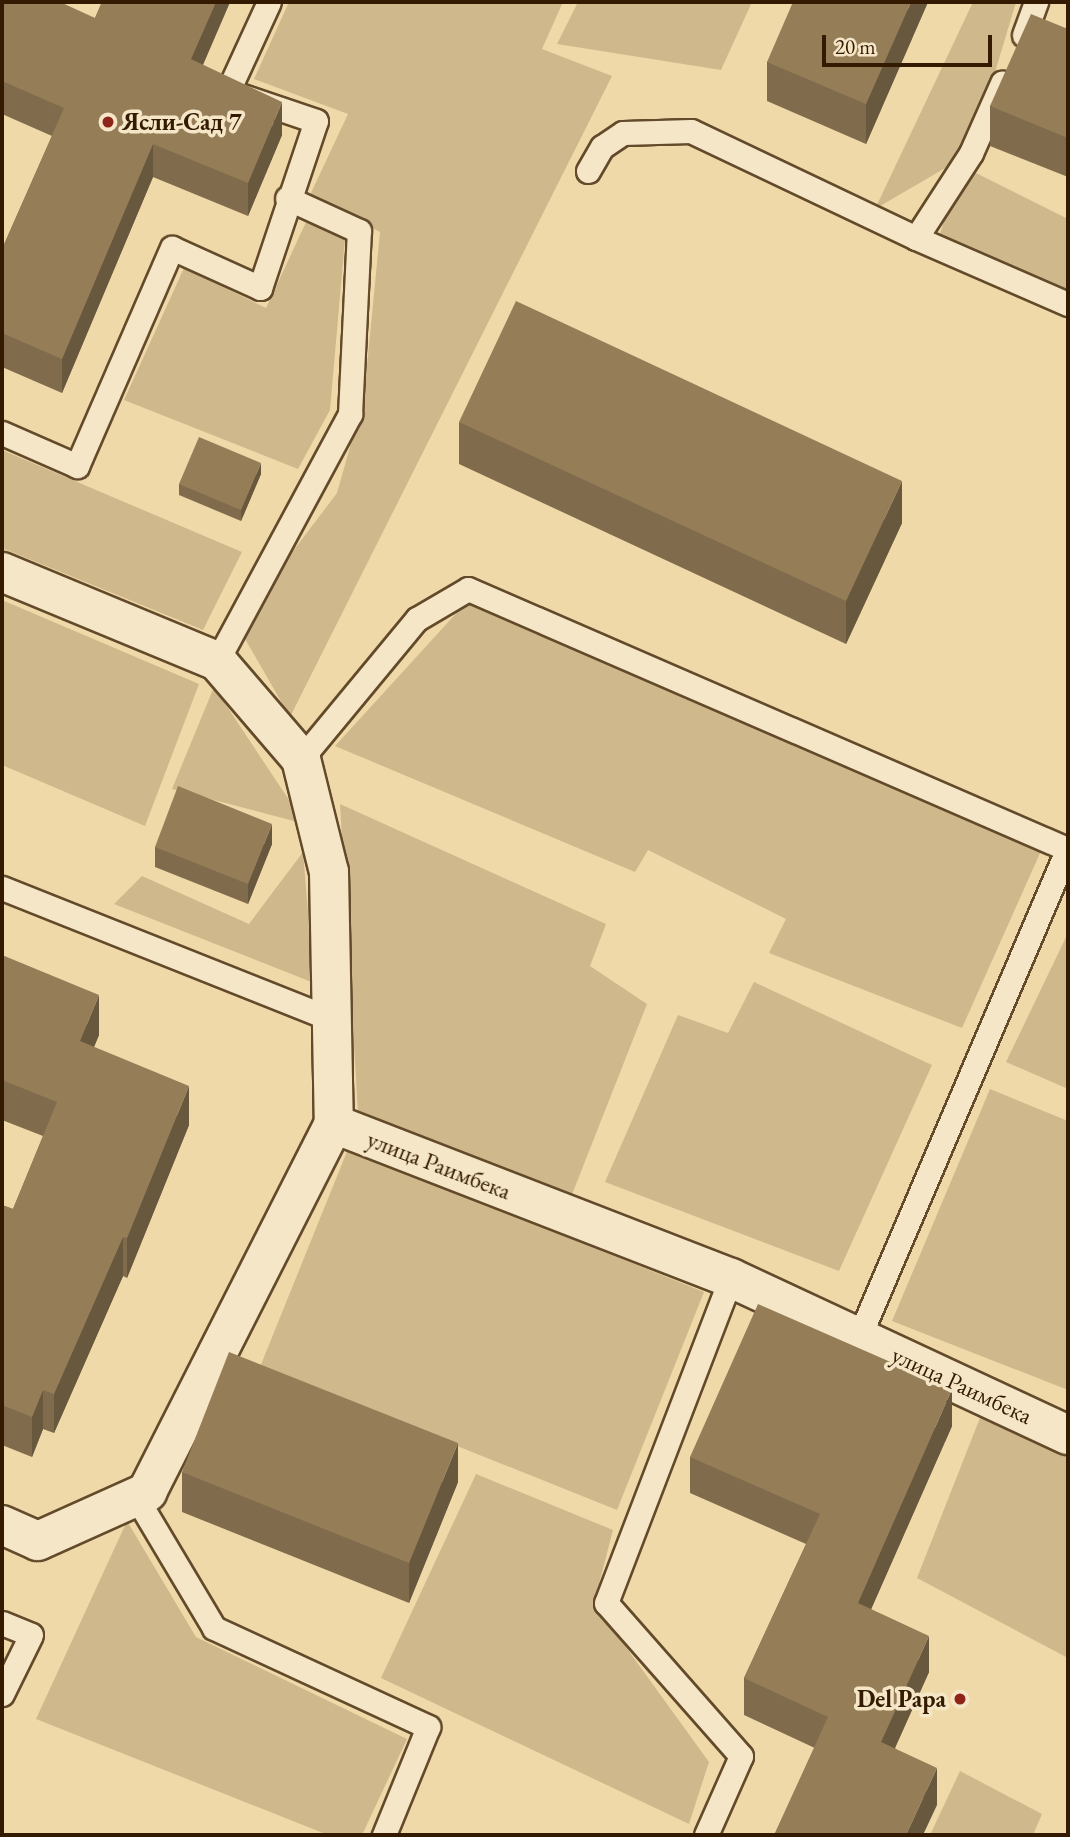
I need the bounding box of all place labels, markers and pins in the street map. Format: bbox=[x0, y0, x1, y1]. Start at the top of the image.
place label: Ясли-Сад 7 bbox=[122, 108, 242, 136]
marker: Ясли-Сад 7 bbox=[100, 114, 116, 130]
place label: Del Papa bbox=[857, 1685, 946, 1713]
marker: Del Papa bbox=[952, 1691, 968, 1707]

